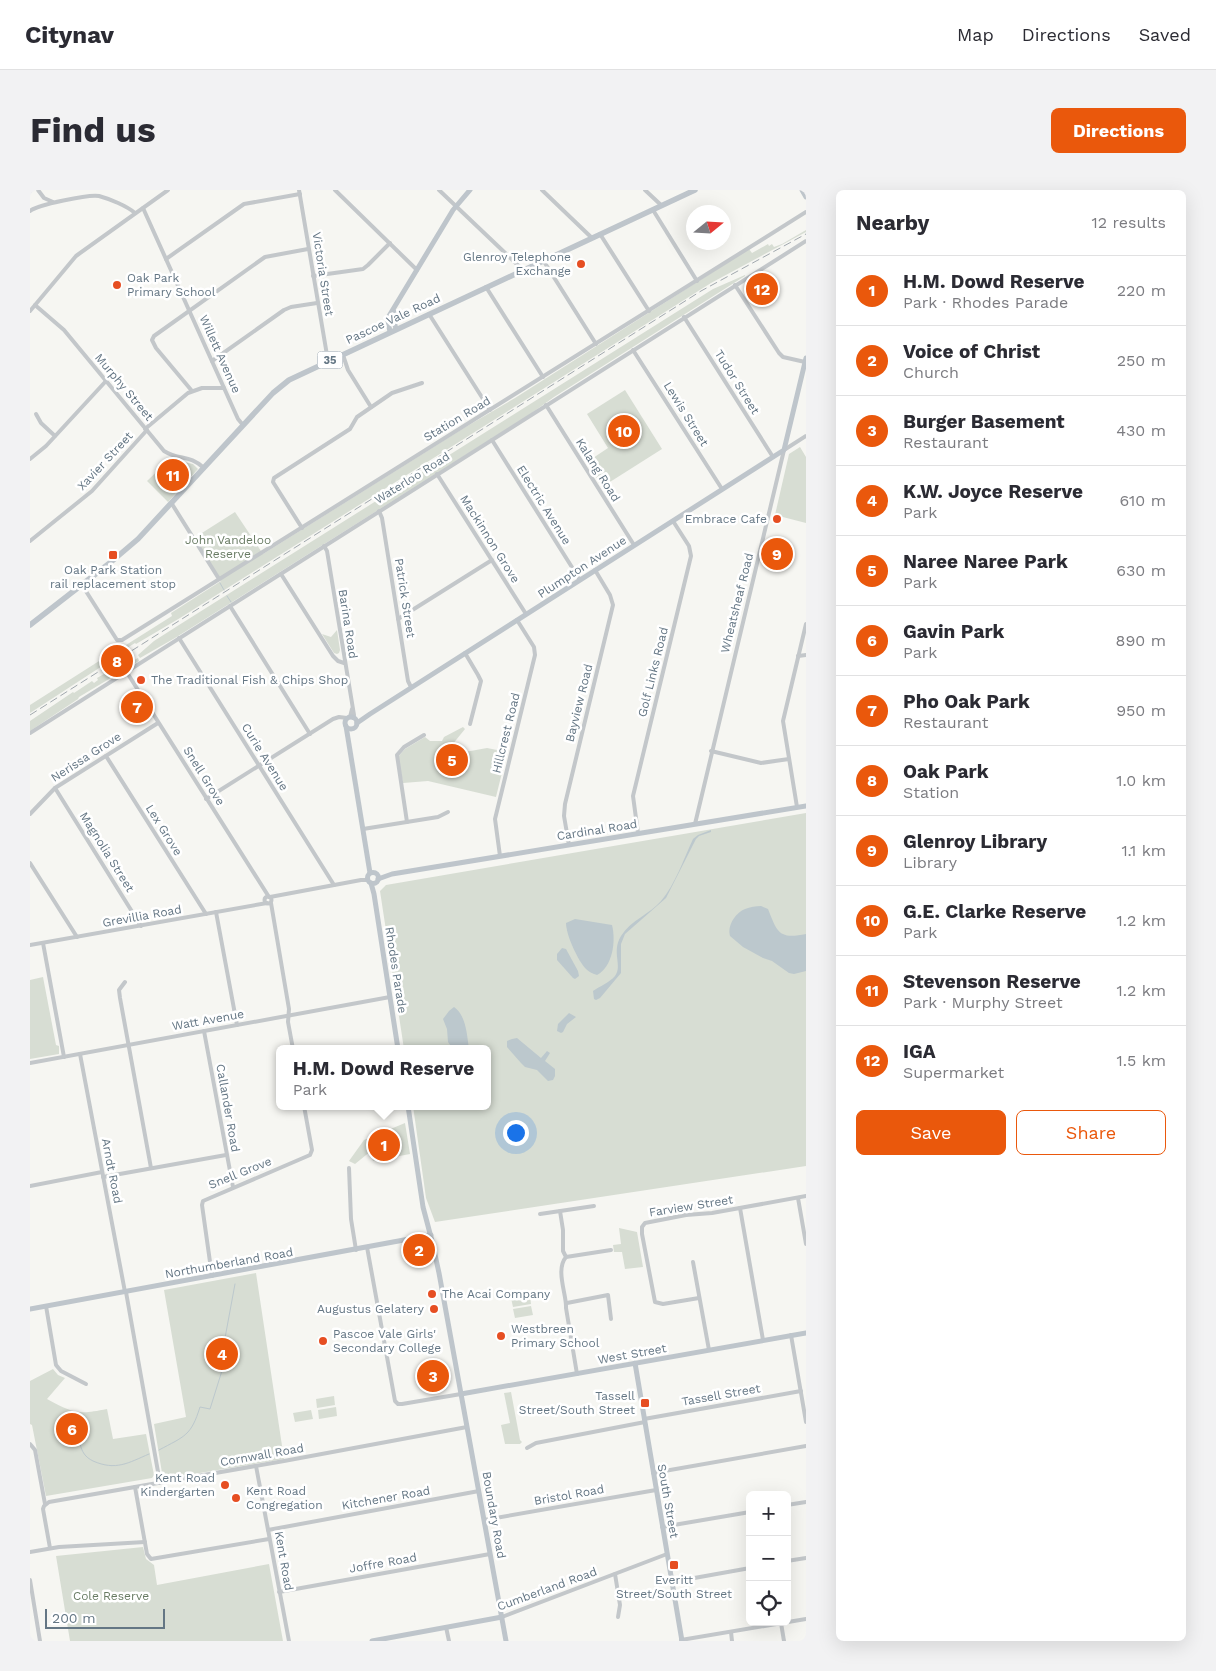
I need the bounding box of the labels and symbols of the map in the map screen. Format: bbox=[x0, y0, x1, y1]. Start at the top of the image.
north arrow bbox=[686, 205, 731, 250]
street label: Victoria Street bbox=[309, 231, 337, 317]
place label: Glenroy Telephone Exchange bbox=[463, 250, 571, 278]
marker: Glenroy Telephone Exchange bbox=[575, 258, 587, 270]
pin: 12 bbox=[746, 270, 778, 308]
place label: Oak Park Primary School bbox=[127, 271, 216, 299]
marker: Oak Park Primary School bbox=[111, 279, 123, 291]
street label: Pascoe Vale Road bbox=[343, 291, 443, 347]
street label: Willett Avenue bbox=[196, 313, 244, 395]
street label: Tudor Street bbox=[712, 347, 762, 417]
street label: Murphy Street bbox=[92, 351, 156, 423]
road number: 35 bbox=[318, 352, 342, 368]
street label: Lewis Street bbox=[661, 379, 711, 449]
street label: Station Road bbox=[421, 394, 493, 444]
pin: 10 bbox=[608, 412, 640, 450]
street label: Xavier Street bbox=[74, 429, 136, 493]
street label: Kalang Road bbox=[573, 436, 623, 504]
street label: Waterloo Road bbox=[372, 449, 452, 507]
pin: 11 bbox=[157, 456, 189, 494]
street label: Electric Avenue bbox=[514, 463, 574, 547]
street label: Mackinnon Grove bbox=[457, 492, 523, 586]
place label: Embrace Cafe bbox=[685, 512, 767, 526]
marker: Embrace Cafe bbox=[771, 513, 783, 525]
park label: John Vandeloo Reserve bbox=[185, 533, 271, 561]
street label: Plumpton Avenue bbox=[535, 533, 629, 601]
pin: 9 bbox=[761, 535, 793, 573]
marker: Oak Park Station rail replacement stop bbox=[107, 549, 119, 561]
street label: Wheatsheaf Road bbox=[718, 552, 756, 654]
street label: Patrick Street bbox=[392, 557, 418, 639]
place label: Oak Park Station rail replacement stop bbox=[50, 563, 176, 591]
street label: Barina Road bbox=[336, 588, 360, 660]
street label: Golf Links Road bbox=[635, 626, 671, 718]
pin: 8 bbox=[101, 642, 133, 680]
street label: Bayview Road bbox=[563, 663, 595, 743]
place label: The Traditional Fish & Chips Shop bbox=[151, 673, 348, 687]
marker: The Traditional Fish & Chips Shop bbox=[135, 674, 147, 686]
pin: 7 bbox=[121, 688, 153, 726]
street label: Hillcrest Road bbox=[489, 691, 523, 775]
street label: Curie Avenue bbox=[239, 721, 291, 793]
street label: Nerissa Grove bbox=[48, 729, 124, 785]
pin: 5 bbox=[436, 741, 468, 779]
street label: Snell Grove bbox=[180, 744, 228, 808]
street label: Lex Grove bbox=[143, 802, 185, 858]
street label: Magnolia Street bbox=[77, 809, 137, 895]
street label: Cardinal Road bbox=[556, 817, 638, 843]
street label: Grevillia Road bbox=[101, 902, 183, 930]
street label: Rhodes Parade bbox=[382, 926, 410, 1014]
street label: Watt Avenue bbox=[171, 1007, 245, 1033]
street label: Callander Road bbox=[213, 1063, 243, 1153]
your location bbox=[503, 1120, 529, 1146]
pin: 1 bbox=[368, 1126, 400, 1164]
street label: Arndt Road bbox=[99, 1137, 125, 1205]
street label: Snell Grove bbox=[206, 1154, 274, 1192]
street label: Farview Street bbox=[648, 1192, 734, 1220]
pin: 2 bbox=[403, 1231, 435, 1269]
street label: Northumberland Road bbox=[164, 1245, 294, 1281]
place label: The Acai Company bbox=[442, 1287, 551, 1301]
marker: The Acai Company bbox=[426, 1288, 438, 1300]
place label: Augustus Gelatery bbox=[317, 1302, 425, 1316]
marker: Augustus Gelatery bbox=[428, 1303, 440, 1315]
place label: Westbreen Primary School bbox=[511, 1322, 600, 1350]
place label: Pascoe Vale Girls' Secondary College bbox=[333, 1327, 441, 1355]
marker: Westbreen Primary School bbox=[495, 1330, 507, 1342]
pin: 4 bbox=[206, 1335, 238, 1373]
marker: Pascoe Vale Girls' Secondary College bbox=[317, 1335, 329, 1347]
street label: West Street bbox=[597, 1341, 667, 1367]
pin: 3 bbox=[417, 1357, 449, 1395]
street label: Tassell Street bbox=[681, 1381, 761, 1409]
place label: Tassell Street/South Street bbox=[519, 1389, 635, 1417]
marker: Tassell Street/South Street bbox=[639, 1397, 651, 1409]
pin: 6 bbox=[56, 1410, 88, 1448]
street label: Cornwall Road bbox=[219, 1441, 305, 1469]
street label: South Street bbox=[655, 1463, 681, 1539]
street label: Boundary Road bbox=[479, 1470, 509, 1560]
place label: Kent Road Kindergarten bbox=[140, 1471, 215, 1499]
marker: Kent Road Kindergarten bbox=[219, 1479, 231, 1491]
street label: Bristol Road bbox=[533, 1482, 605, 1508]
street label: Kitchener Road bbox=[341, 1483, 431, 1513]
place label: Kent Road Congregation bbox=[246, 1484, 323, 1512]
marker: Kent Road Congregation bbox=[230, 1492, 242, 1504]
street label: Kent Road bbox=[272, 1530, 296, 1592]
street label: Joffre Road bbox=[348, 1550, 418, 1576]
marker: Everitt Street/South Street bbox=[668, 1559, 680, 1571]
street label: Cumberland Road bbox=[495, 1564, 599, 1614]
place label: Everitt Street/South Street bbox=[616, 1573, 732, 1601]
park label: Cole Reserve bbox=[73, 1589, 149, 1603]
scale bar bbox=[45, 1606, 165, 1629]

